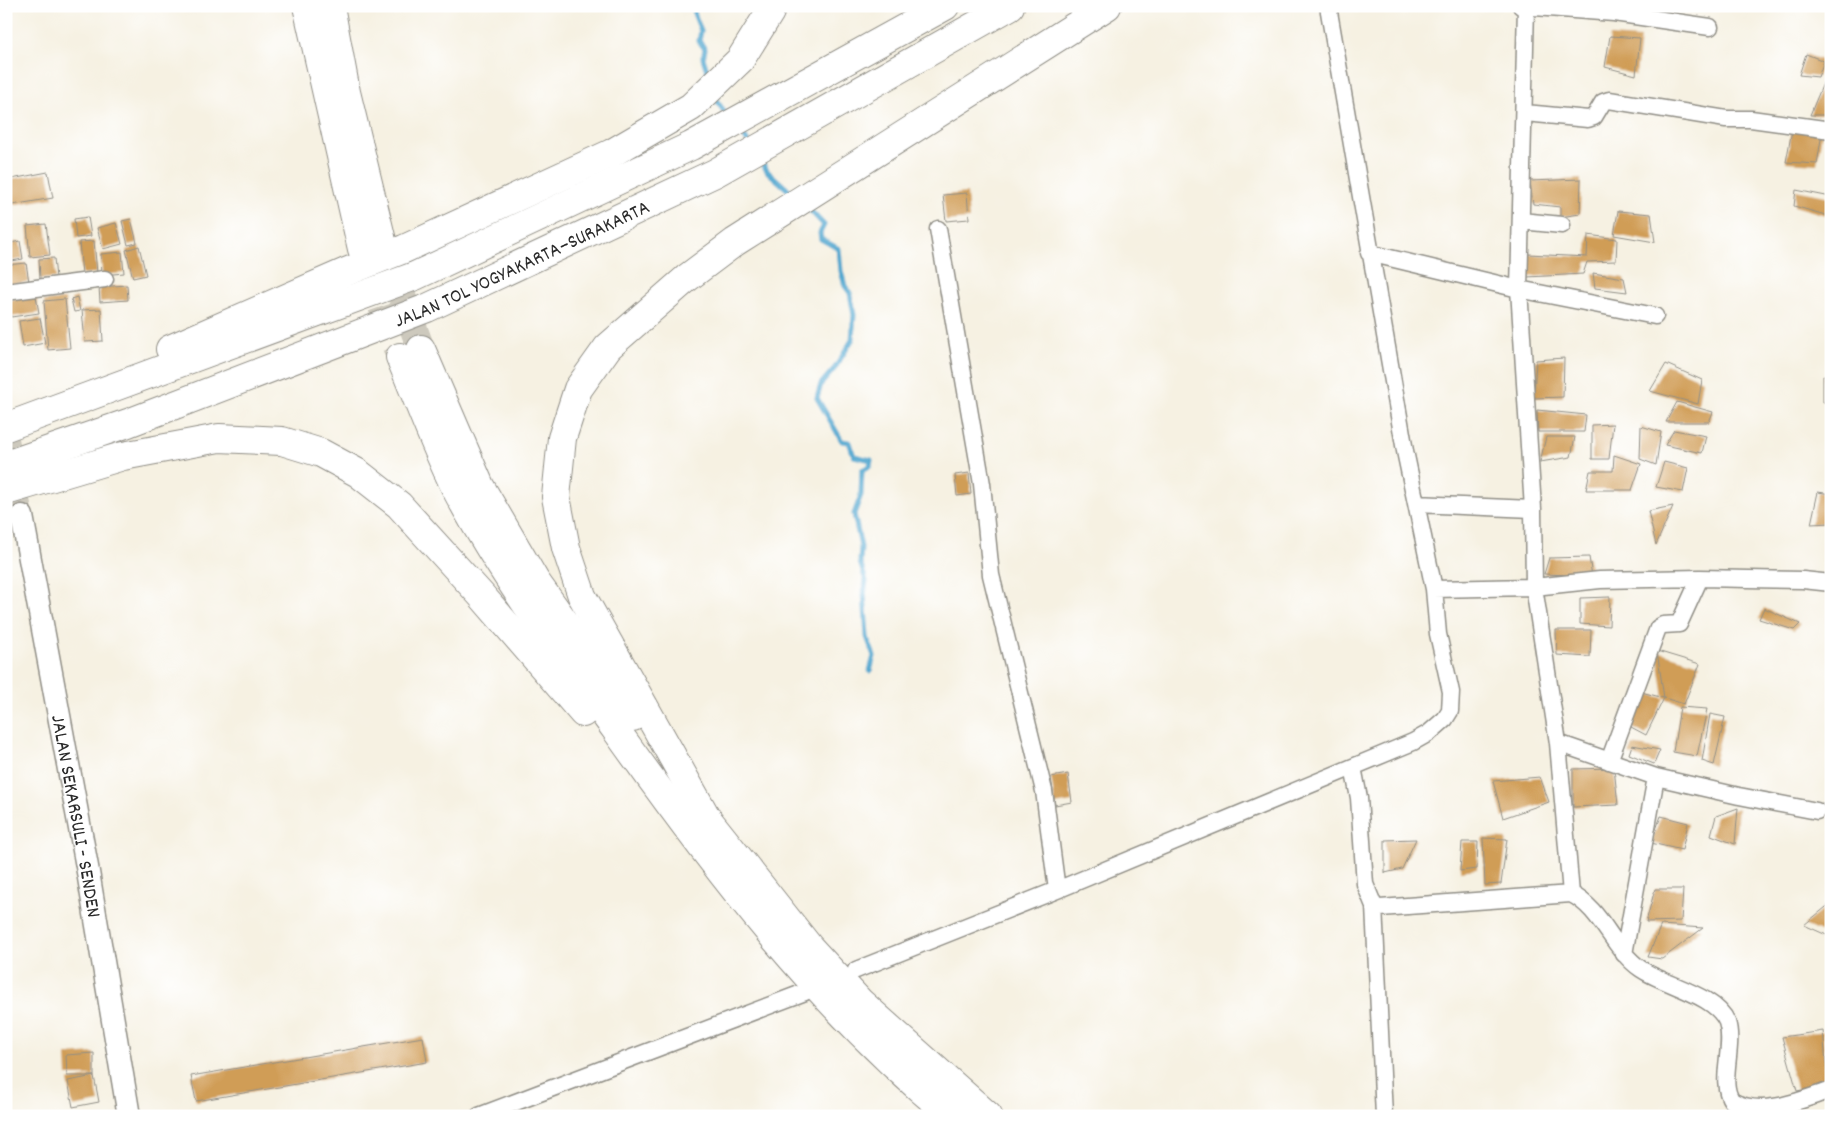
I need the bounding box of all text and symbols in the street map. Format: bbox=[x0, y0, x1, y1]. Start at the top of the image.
street label: JALAN TOL YOGYAKARTA–SURAKARTA bbox=[391, 195, 655, 336]
street label: JALAN SEKARSULI - SENDEN bbox=[42, 713, 106, 920]

